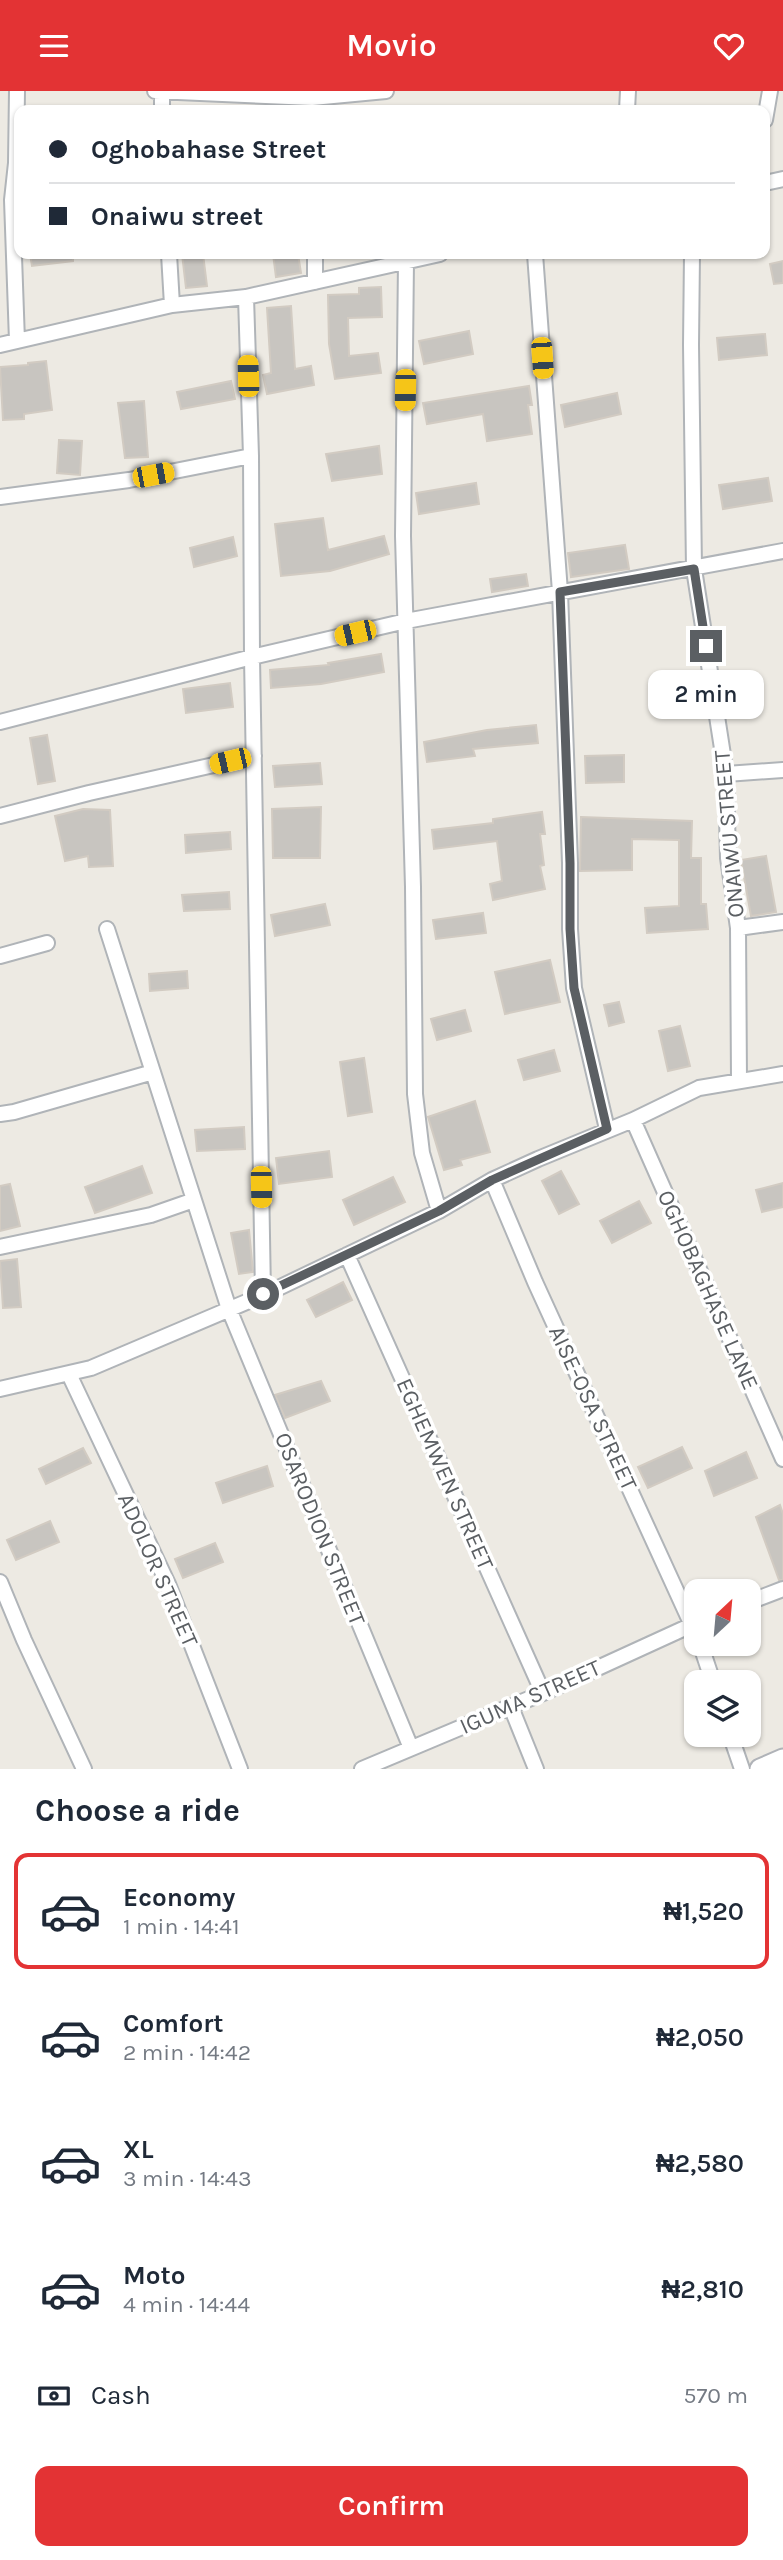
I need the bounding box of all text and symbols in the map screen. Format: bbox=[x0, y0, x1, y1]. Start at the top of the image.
icon: menu bbox=[35, 27, 73, 65]
text: Movio bbox=[346, 27, 437, 64]
icon: heart bbox=[710, 27, 748, 65]
text: Oghobahase Street bbox=[91, 134, 326, 165]
text: Onaiwu street bbox=[91, 201, 263, 232]
car bbox=[531, 336, 554, 380]
car bbox=[237, 355, 260, 397]
car bbox=[395, 369, 416, 411]
car bbox=[131, 461, 176, 489]
car bbox=[333, 618, 378, 648]
route end bbox=[690, 630, 722, 662]
callout: 2 min bbox=[648, 671, 764, 719]
text: 2 min bbox=[675, 681, 737, 708]
car bbox=[208, 746, 253, 776]
street label: ONAIWU STREET bbox=[708, 749, 750, 919]
car bbox=[251, 1166, 272, 1208]
street label: OGHOBAGHASE LANE bbox=[652, 1186, 764, 1394]
route start bbox=[247, 1278, 279, 1310]
street label: AISE-OSA STREET bbox=[543, 1321, 643, 1495]
street label: EGHEMWEN STREET bbox=[391, 1374, 500, 1575]
street label: OSARODION STREET bbox=[269, 1429, 371, 1630]
street label: ADOLOR STREET bbox=[112, 1489, 204, 1651]
north arrow bbox=[684, 1579, 761, 1655]
map controls bbox=[684, 1579, 761, 1747]
street label: IGUMA STREET bbox=[455, 1654, 605, 1740]
button: layers bbox=[684, 1670, 761, 1747]
text: Choose a ride bbox=[35, 1792, 240, 1829]
icon: car bbox=[39, 1880, 102, 1943]
text: Economy bbox=[123, 1882, 235, 1913]
text: ₦1,520 bbox=[663, 1896, 744, 1927]
text: 1 min · 14:41 bbox=[123, 1913, 240, 1940]
icon: car bbox=[39, 2006, 102, 2069]
text: Comfort bbox=[123, 2008, 224, 2039]
text: ₦2,050 bbox=[656, 2022, 744, 2053]
text: 2 min · 14:42 bbox=[123, 2039, 251, 2066]
icon: car bbox=[39, 2132, 102, 2195]
text: XL bbox=[123, 2134, 154, 2165]
text: ₦2,580 bbox=[656, 2148, 744, 2179]
text: 3 min · 14:43 bbox=[123, 2165, 252, 2192]
icon: car bbox=[39, 2258, 102, 2321]
text: Moto bbox=[123, 2260, 185, 2291]
text: ₦2,810 bbox=[662, 2274, 744, 2305]
text: 4 min · 14:44 bbox=[123, 2291, 250, 2318]
icon: cash bbox=[35, 2377, 73, 2415]
text: Cash bbox=[91, 2380, 151, 2411]
text: 570 m bbox=[684, 2382, 748, 2409]
button: Confirm bbox=[35, 2466, 748, 2546]

